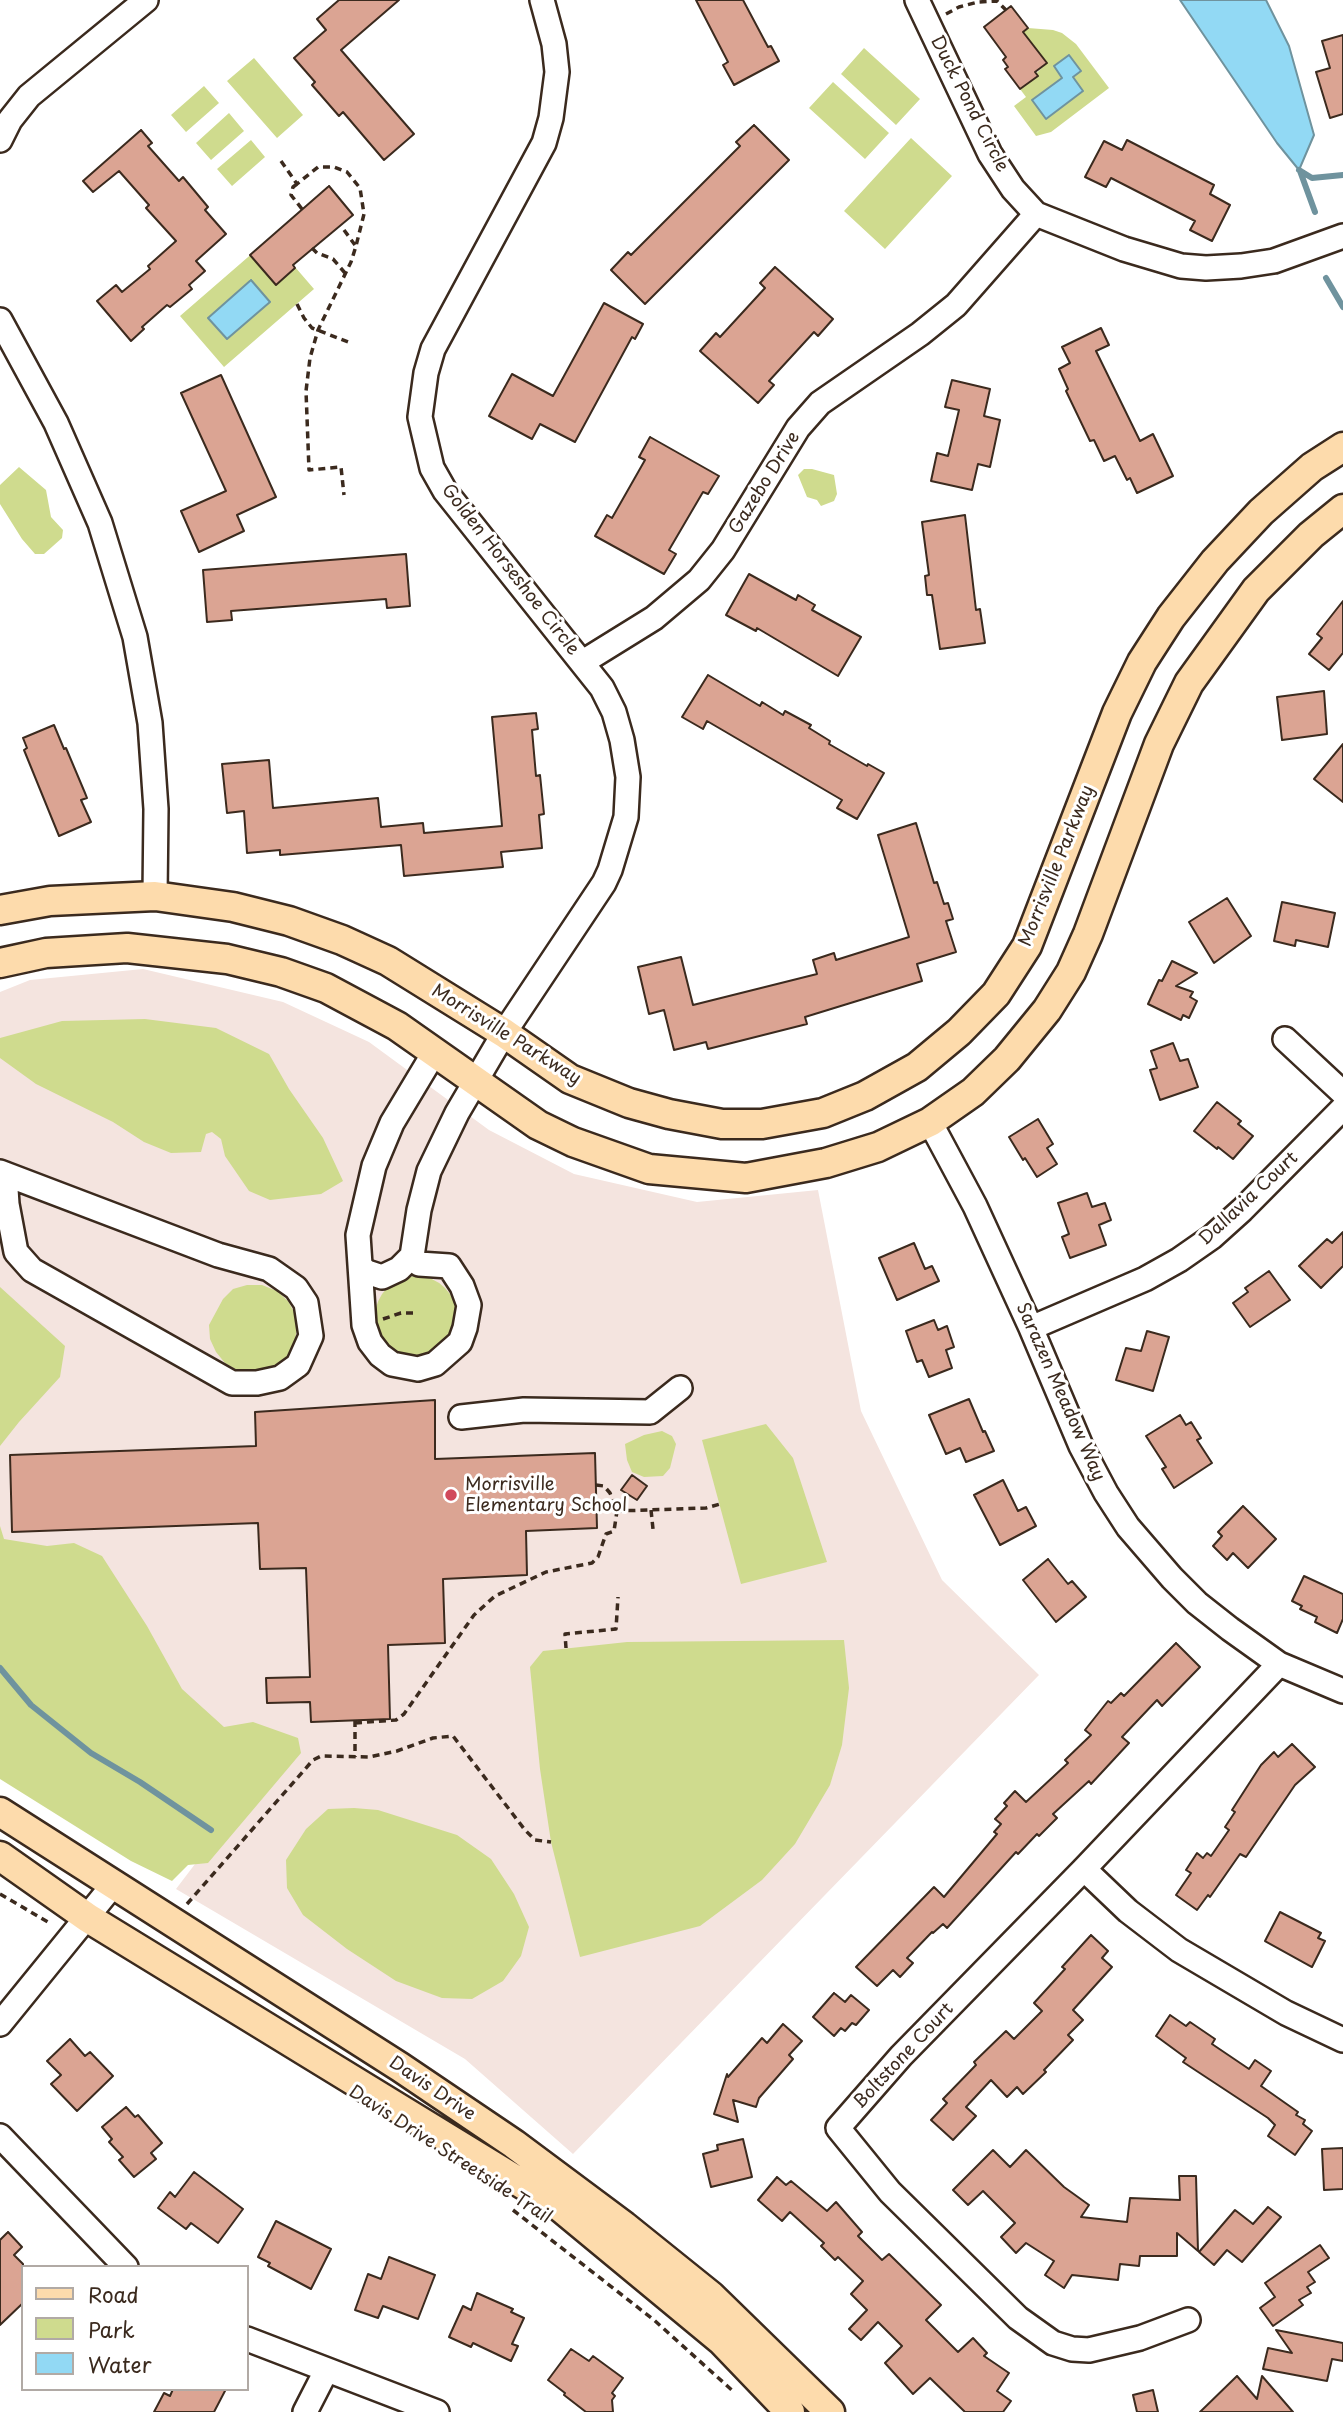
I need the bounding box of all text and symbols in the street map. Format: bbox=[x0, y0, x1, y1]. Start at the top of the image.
street label: Duck Pond Circle bbox=[925, 32, 1013, 176]
street label: Gazebo Drive bbox=[725, 428, 805, 538]
street label: Golden Horseshoe Circle bbox=[436, 480, 584, 660]
street label: Morrisville Parkway bbox=[1015, 782, 1099, 950]
street label: Morrisville Parkway bbox=[427, 980, 585, 1090]
street label: Dallavia Court bbox=[1195, 1148, 1303, 1250]
street label: Sarazen Meadow Way bbox=[1011, 1300, 1109, 1484]
place label: Morrisville Elementary School bbox=[465, 1474, 627, 1516]
marker: Morrisville Elementary School bbox=[443, 1487, 459, 1503]
street label: Boltstone Court bbox=[849, 1999, 959, 2113]
street label: Davis Drive bbox=[385, 2052, 479, 2126]
street label: Davis Drive Streetside Trail bbox=[345, 2081, 555, 2229]
legend bbox=[21, 2265, 248, 2391]
text: Road bbox=[88, 2278, 139, 2310]
text: Park bbox=[88, 2313, 135, 2345]
text: Water bbox=[88, 2348, 151, 2380]

